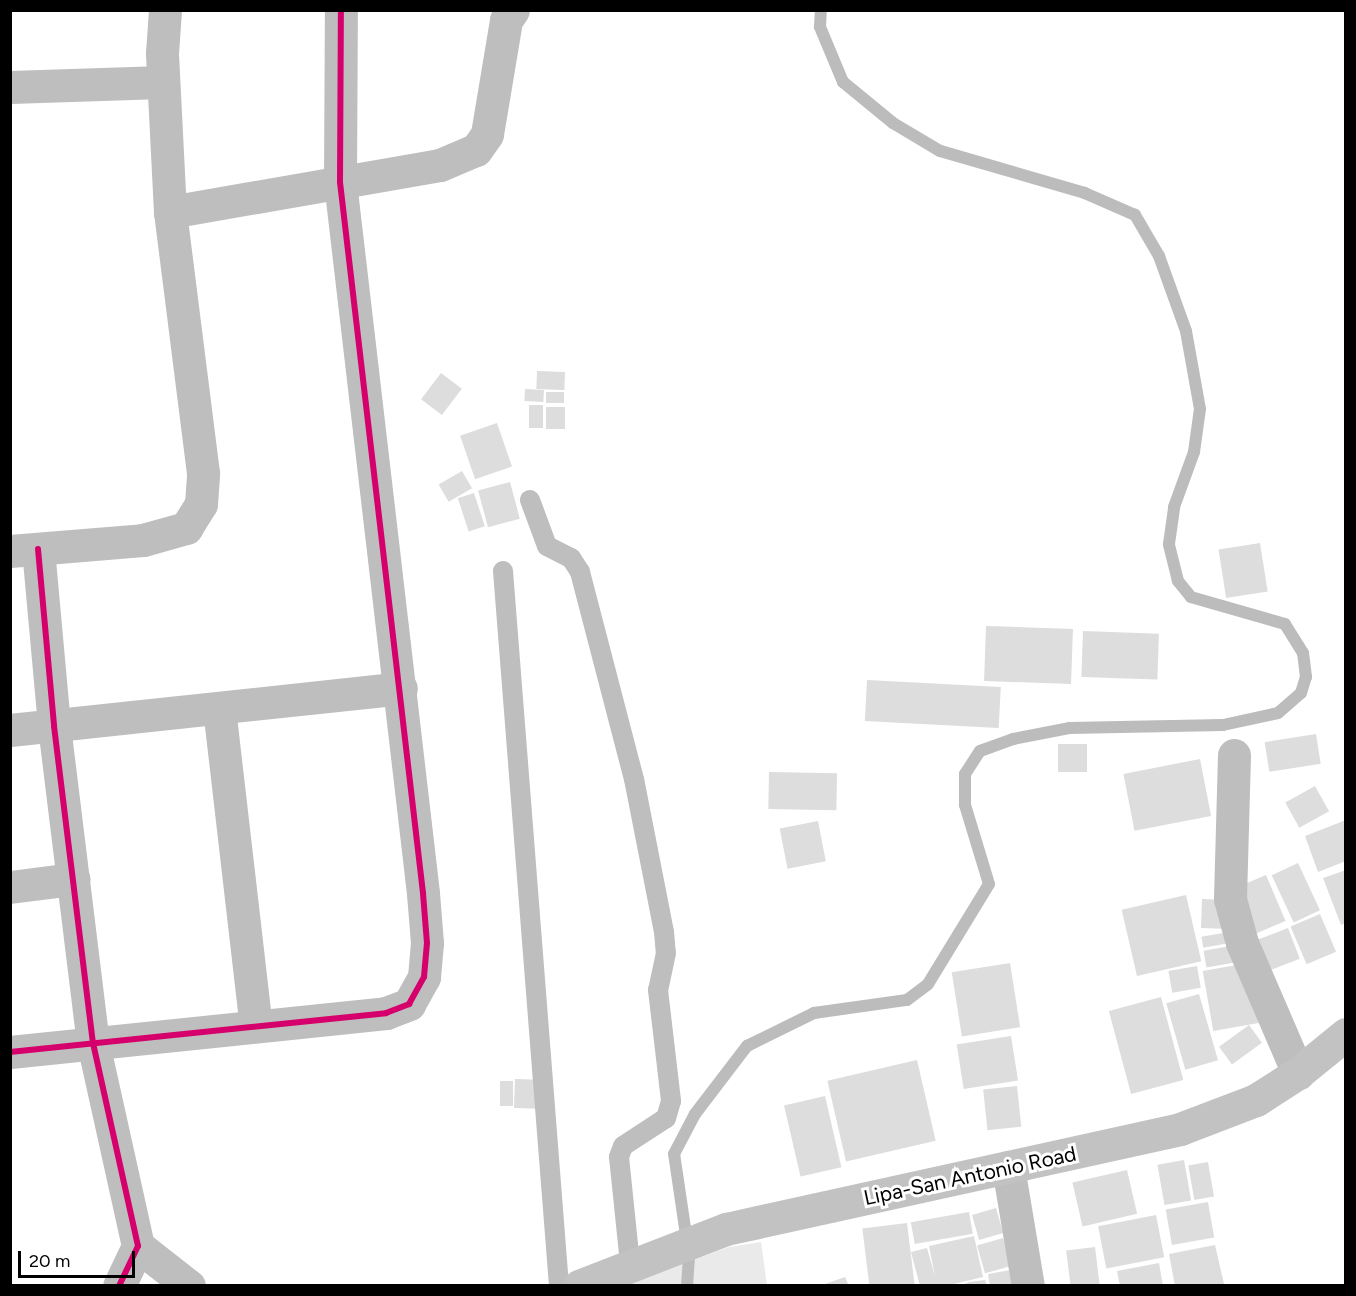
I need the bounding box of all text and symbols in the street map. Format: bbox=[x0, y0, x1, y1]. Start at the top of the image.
street label: Lipa-San Antonio Road bbox=[862, 1141, 1078, 1211]
scale bar bbox=[21, 1239, 138, 1277]
text: 20 m bbox=[29, 1250, 70, 1272]

